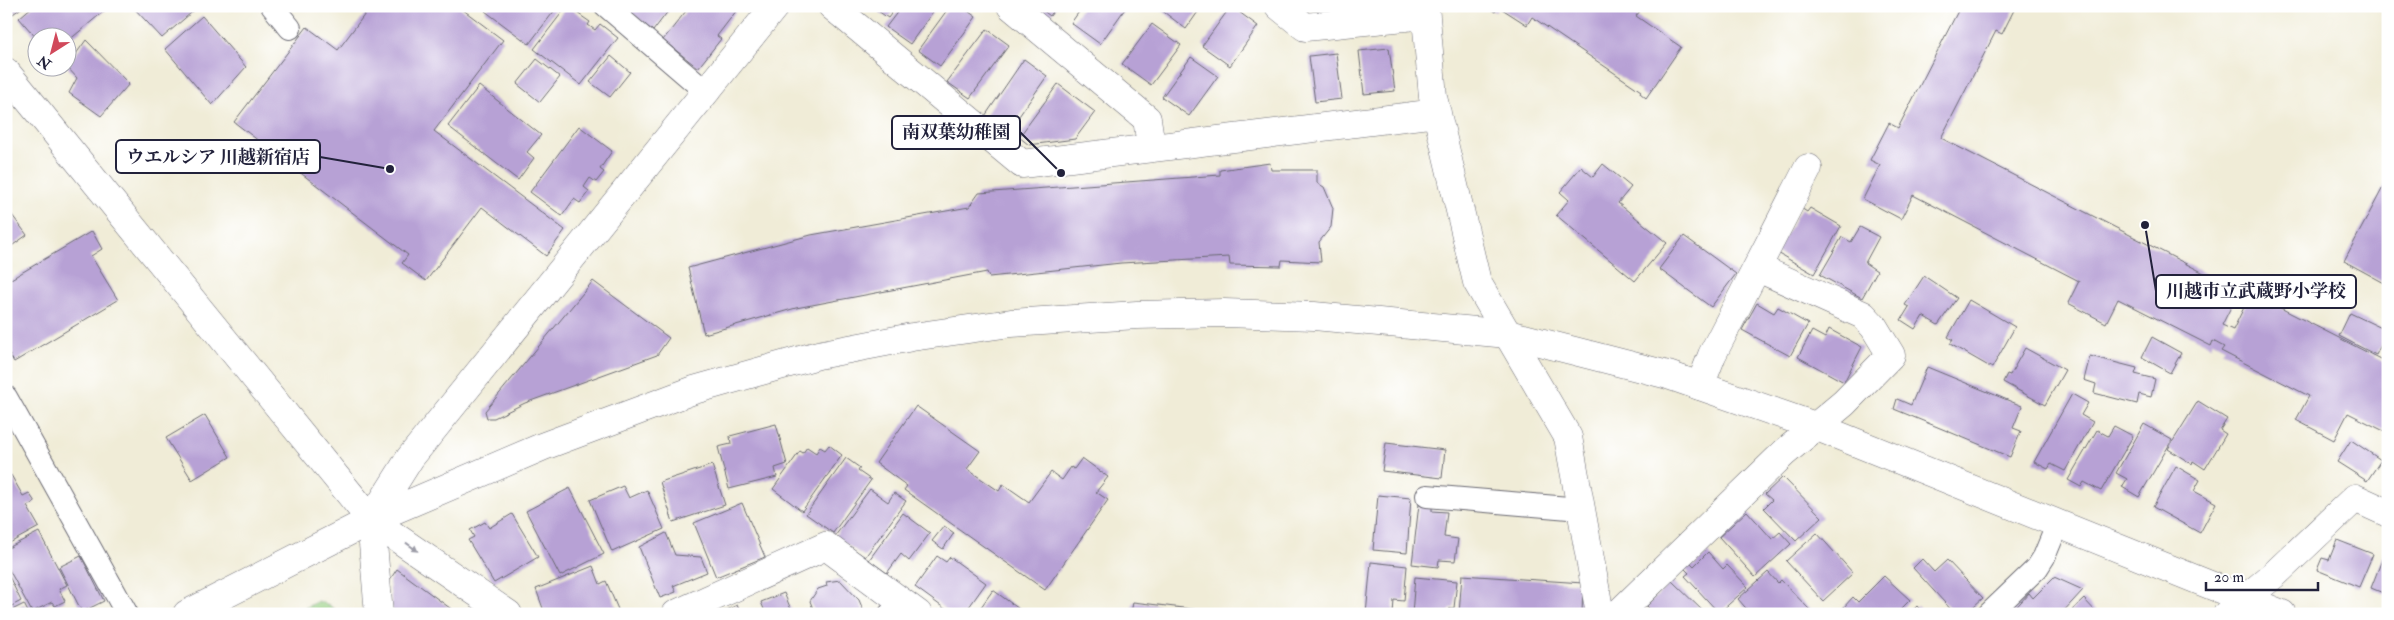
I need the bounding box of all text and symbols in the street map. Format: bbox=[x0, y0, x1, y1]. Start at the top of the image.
north arrow bbox=[28, 28, 78, 78]
text: N bbox=[34, 51, 56, 73]
callout: 南双葉幼稚園 bbox=[892, 116, 1020, 149]
text: 南双葉幼稚園 bbox=[902, 121, 1010, 144]
callout: ウエルシア 川越新宿店 bbox=[116, 140, 320, 173]
text: ウエルシア 川越新宿店 bbox=[126, 146, 310, 169]
callout: 川越市立武蔵野小学校 bbox=[2156, 275, 2356, 308]
text: 川越市立武蔵野小学校 bbox=[2166, 280, 2346, 303]
one-way arrow bbox=[405, 542, 419, 552]
scale bar bbox=[2206, 560, 2319, 592]
text: 20 m bbox=[2214, 568, 2244, 587]

